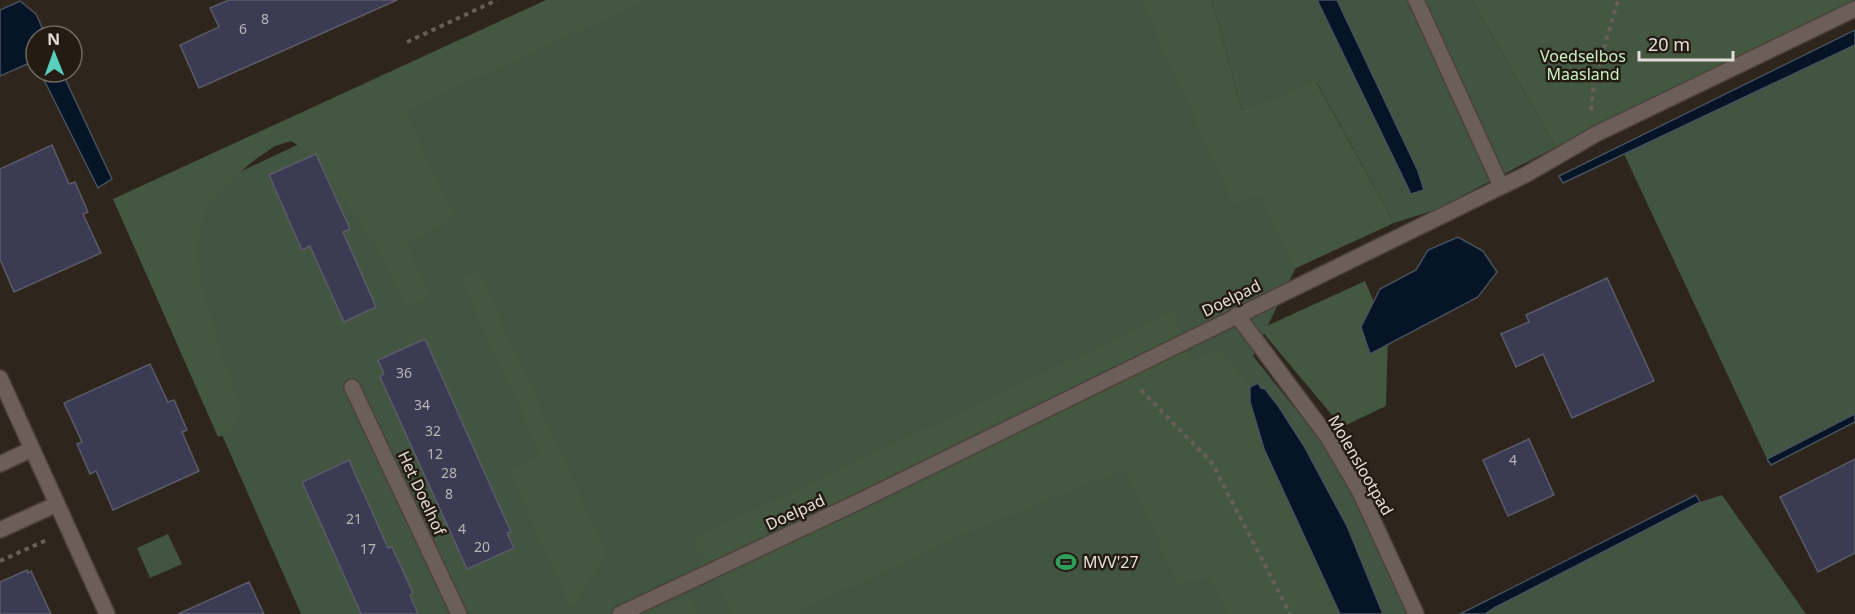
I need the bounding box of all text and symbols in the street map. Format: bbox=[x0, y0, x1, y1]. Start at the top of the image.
house number: 8 bbox=[261, 9, 269, 28]
house number: 6 bbox=[239, 19, 247, 38]
north arrow bbox=[24, 24, 84, 84]
scale bar bbox=[1639, 24, 1734, 62]
text: N bbox=[47, 28, 60, 50]
text: 20 m bbox=[1648, 32, 1690, 56]
park label: Voedselbos Maasland bbox=[1540, 45, 1626, 85]
street label: Doelpad bbox=[1198, 274, 1264, 322]
house number: 36 bbox=[396, 363, 412, 382]
house number: 34 bbox=[414, 395, 430, 414]
street label: Molenslootpad bbox=[1323, 411, 1399, 519]
house number: 32 bbox=[425, 421, 441, 440]
house number: 12 bbox=[427, 444, 443, 463]
street label: Het Doelhof bbox=[393, 447, 452, 540]
house number: 4 bbox=[1509, 450, 1517, 469]
house number: 28 bbox=[441, 463, 457, 482]
house number: 8 bbox=[445, 484, 453, 503]
street label: Doelpad bbox=[762, 489, 828, 535]
house number: 21 bbox=[346, 509, 362, 528]
house number: 4 bbox=[458, 519, 466, 538]
house number: 20 bbox=[474, 537, 490, 556]
house number: 17 bbox=[360, 539, 376, 558]
sports icon: MVV'27 bbox=[1054, 550, 1078, 574]
place label: MVV'27 bbox=[1083, 551, 1139, 573]

